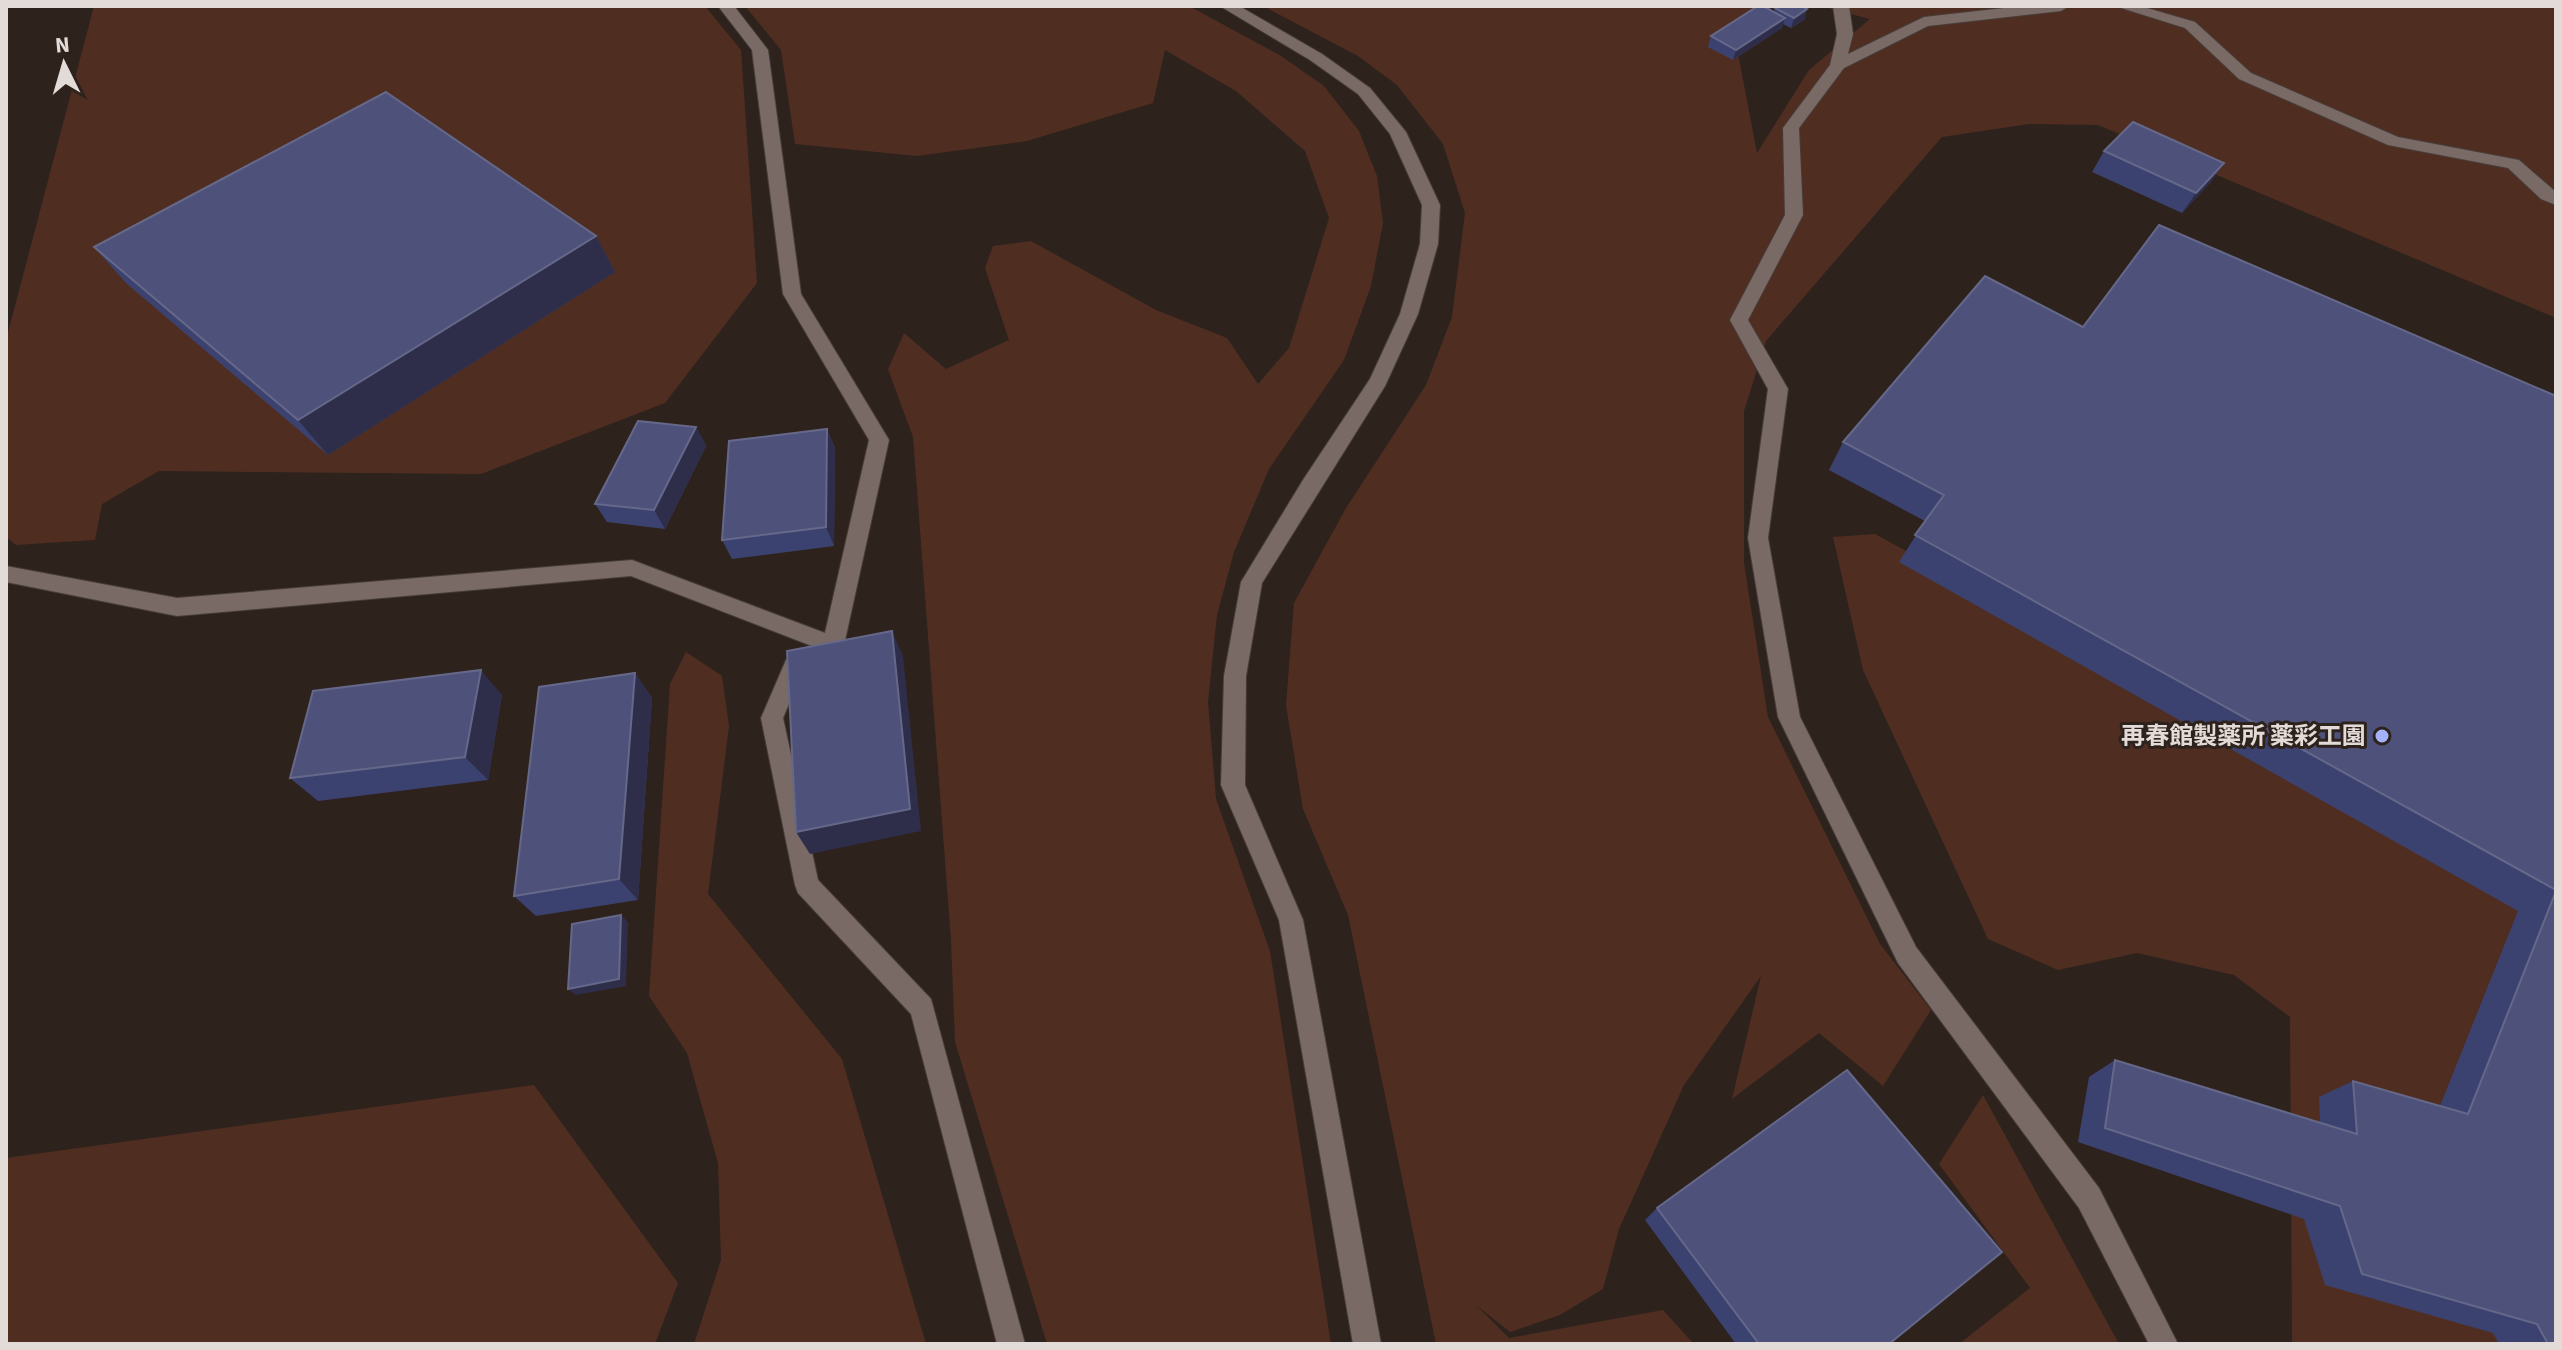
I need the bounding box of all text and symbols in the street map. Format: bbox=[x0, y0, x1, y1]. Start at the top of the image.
north arrow bbox=[24, 24, 104, 104]
text: N bbox=[54, 28, 71, 62]
place label: 再春館製薬所 薬彩工園 bbox=[2121, 719, 2366, 754]
marker: 再春館製薬所 薬彩工園 bbox=[2373, 727, 2391, 745]

